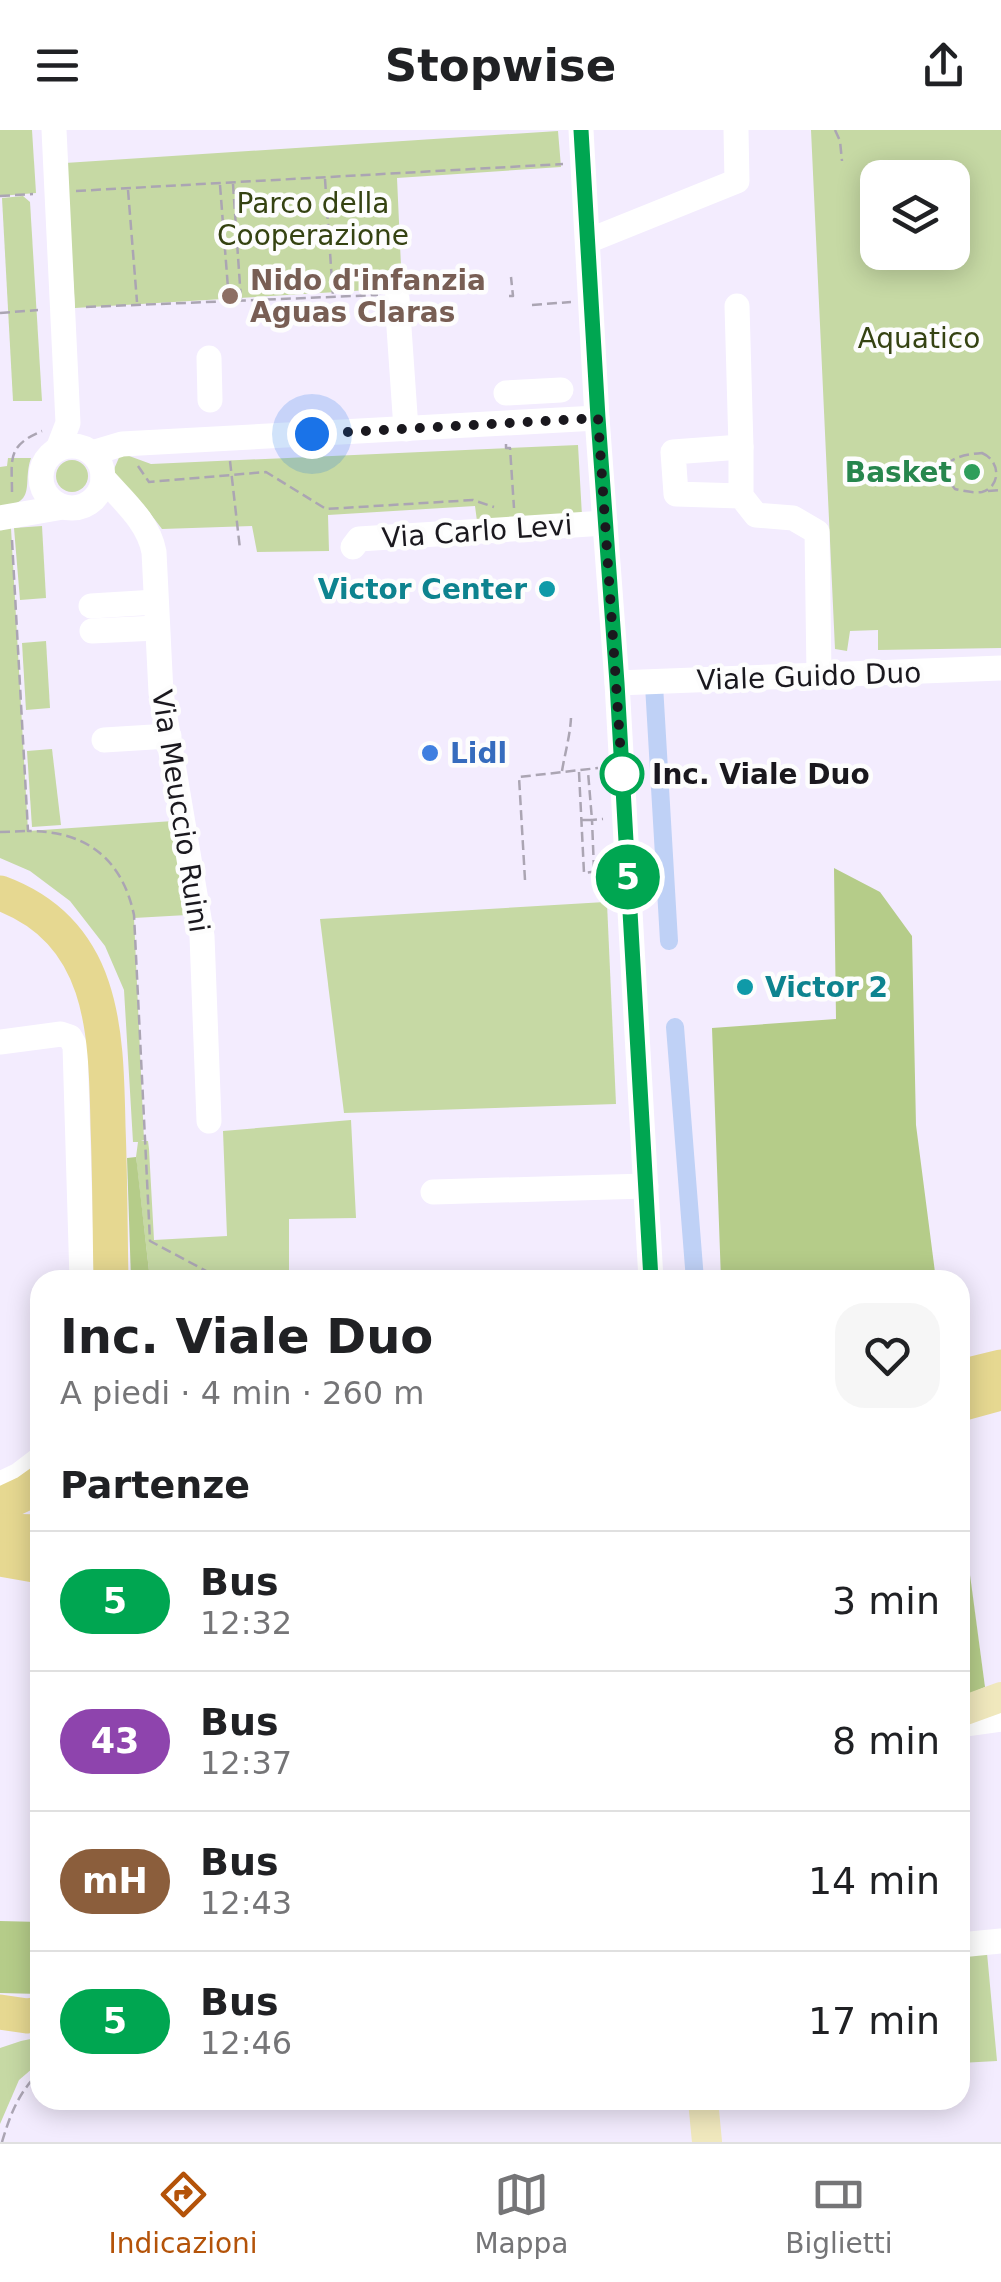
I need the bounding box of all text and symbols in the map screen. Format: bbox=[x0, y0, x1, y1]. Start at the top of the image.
icon: menu bbox=[30, 38, 85, 93]
icon: share bbox=[916, 38, 971, 93]
text: Stopwise bbox=[385, 39, 616, 92]
map controls bbox=[860, 160, 970, 270]
button: layers bbox=[860, 160, 970, 270]
park label: Parco della Cooperazione bbox=[217, 187, 409, 252]
place label: Nido d'infanzia Aguas Claras bbox=[250, 264, 486, 329]
marker: Nido d'infanzia Aguas Claras bbox=[219, 285, 241, 307]
park label: Aquatico bbox=[858, 322, 980, 355]
your location bbox=[287, 409, 337, 459]
place label: Basket bbox=[845, 456, 952, 489]
marker: Basket bbox=[961, 461, 983, 483]
street label: Via Carlo Levi bbox=[381, 508, 573, 555]
place label: Victor Center bbox=[318, 573, 527, 606]
marker: Victor Center bbox=[536, 578, 558, 600]
street label: Viale Guido Duo bbox=[696, 656, 922, 697]
street label: Via Meuccio Ruini bbox=[145, 687, 216, 935]
place label: Lidl bbox=[450, 737, 507, 770]
marker: Lidl bbox=[419, 742, 441, 764]
marker: Inc. Viale Duo bbox=[601, 753, 643, 795]
place label: Inc. Viale Duo bbox=[652, 758, 870, 791]
line badge: 5 bbox=[596, 844, 660, 910]
text: 5 bbox=[616, 857, 640, 897]
place label: Victor 2 bbox=[765, 971, 888, 1004]
marker: Victor 2 bbox=[734, 976, 756, 998]
button: heart bbox=[835, 1303, 940, 1408]
text: Inc. Viale Duo bbox=[60, 1308, 433, 1364]
text: A piedi · 4 min · 260 m bbox=[60, 1374, 424, 1412]
text: Partenze bbox=[60, 1463, 250, 1507]
text: Bus bbox=[200, 1560, 279, 1604]
text: 3 min bbox=[832, 1579, 940, 1623]
text: 5 bbox=[103, 1581, 127, 1621]
text: 12:32 bbox=[200, 1604, 292, 1642]
text: Bus bbox=[200, 1700, 279, 1744]
text: 8 min bbox=[832, 1719, 940, 1763]
text: 43 bbox=[91, 1721, 139, 1761]
text: 12:37 bbox=[200, 1744, 292, 1782]
text: Bus bbox=[200, 1840, 279, 1884]
text: 14 min bbox=[808, 1859, 940, 1903]
text: mH bbox=[82, 1861, 148, 1901]
text: 12:43 bbox=[200, 1884, 292, 1922]
text: Bus bbox=[200, 1980, 279, 2024]
text: 17 min bbox=[808, 1999, 940, 2043]
text: 5 bbox=[103, 2001, 127, 2041]
text: 12:46 bbox=[200, 2024, 292, 2062]
tab: Indicazioni bbox=[108, 2167, 258, 2260]
tab: Mappa bbox=[474, 2167, 568, 2260]
tab: Biglietti bbox=[785, 2167, 893, 2260]

